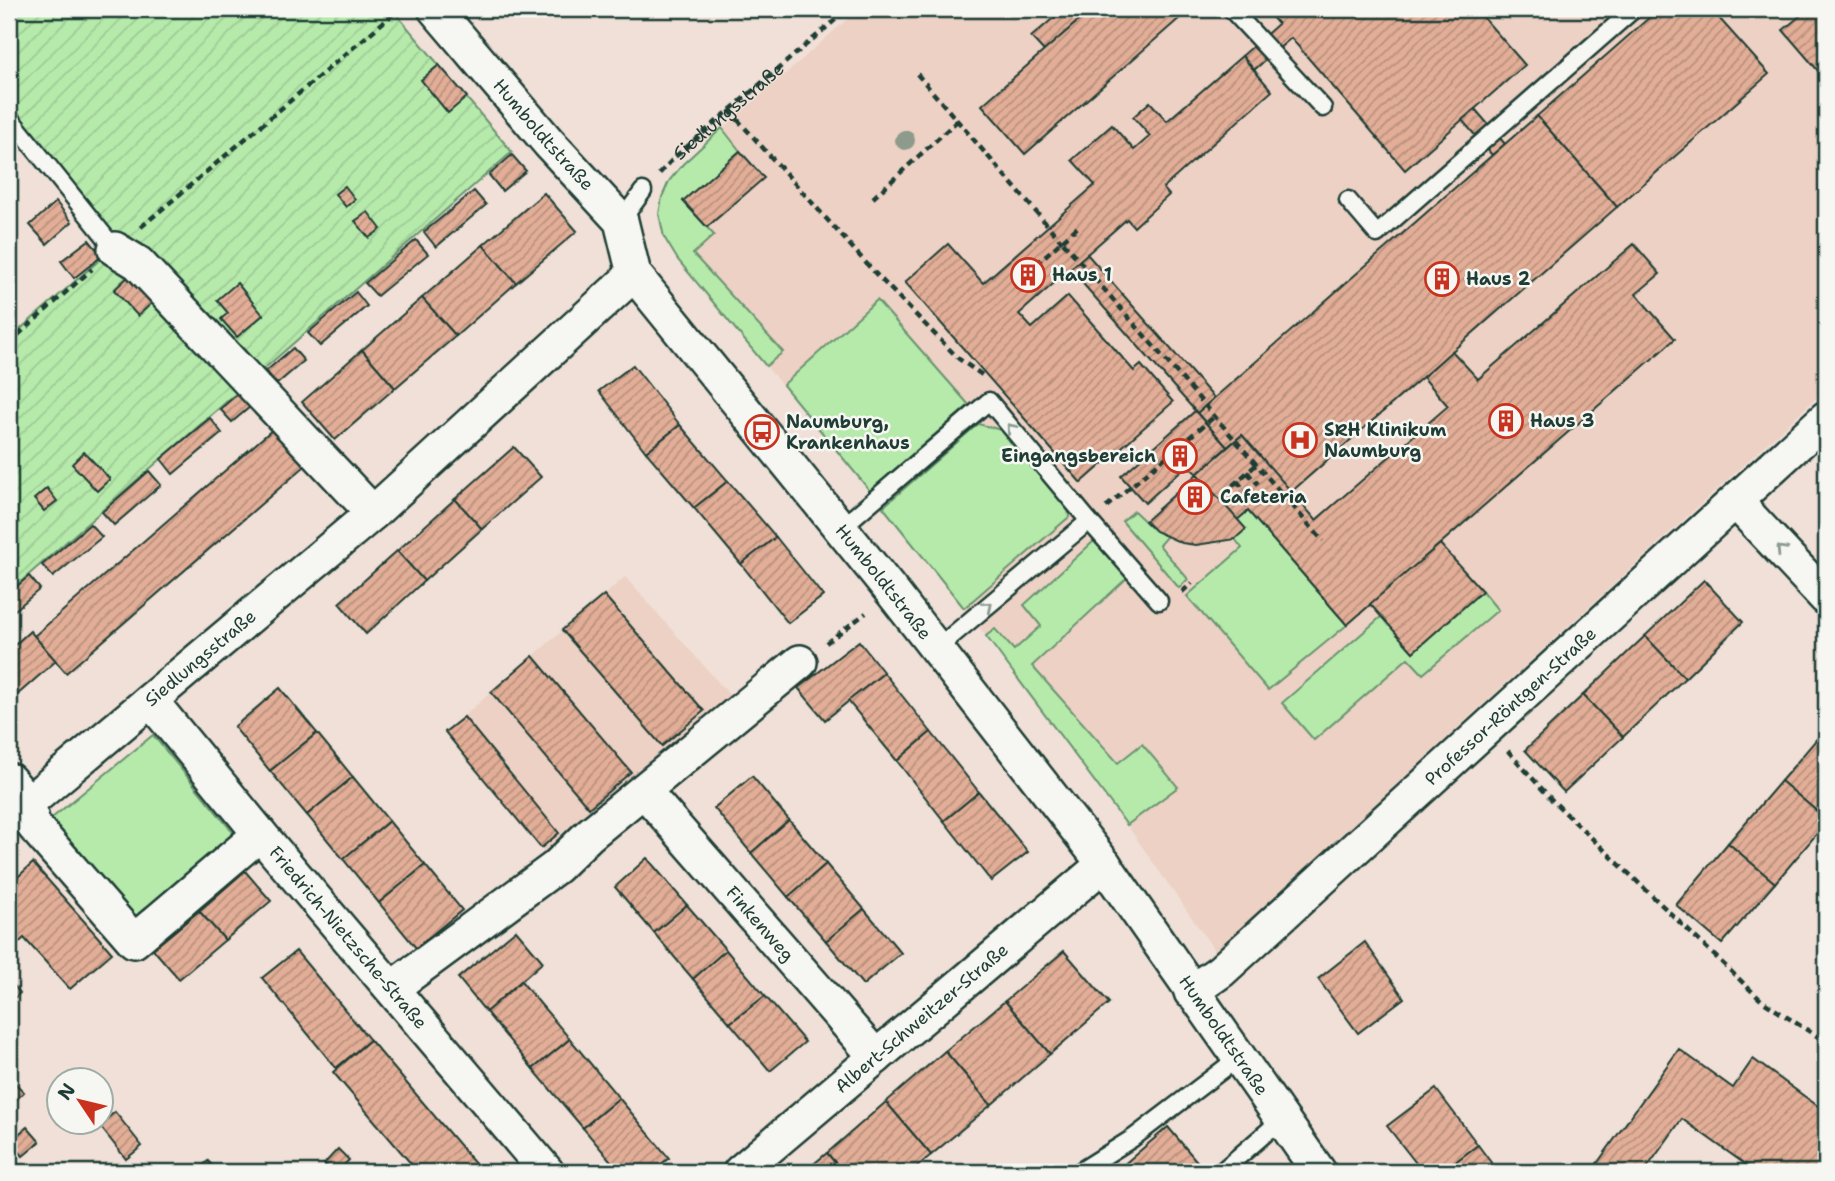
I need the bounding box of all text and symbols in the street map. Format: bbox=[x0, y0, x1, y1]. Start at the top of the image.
street label: Siedlungsstraße bbox=[668, 57, 789, 165]
street label: Humboldtstraße bbox=[488, 74, 599, 196]
building icon: Haus 1 bbox=[1009, 256, 1047, 294]
building icon: Haus 2 bbox=[1423, 260, 1461, 298]
place label: Haus 1 bbox=[1052, 263, 1112, 287]
place label: Haus 2 bbox=[1466, 267, 1531, 291]
building icon: Haus 3 bbox=[1487, 402, 1525, 440]
place label: Haus 3 bbox=[1530, 409, 1594, 433]
place label: Naumburg, Krankenhaus bbox=[786, 410, 910, 455]
bus stop icon: Naumburg, Krankenhaus bbox=[743, 413, 781, 451]
place label: SRH Klinikum Naumburg bbox=[1324, 418, 1447, 463]
hospital icon: SRH Klinikum Naumburg bbox=[1281, 421, 1319, 459]
one-way arrow bbox=[1007, 423, 1020, 436]
building icon: Eingangsbereich bbox=[1161, 437, 1199, 475]
place label: Eingangsbereich bbox=[1001, 444, 1156, 468]
building icon: Cafeteria bbox=[1176, 478, 1214, 516]
place label: Cafeteria bbox=[1220, 485, 1307, 509]
street label: Humboldtstraße bbox=[830, 519, 937, 645]
one-way arrow bbox=[1777, 545, 1789, 558]
one-way arrow bbox=[980, 602, 993, 614]
street label: Siedlungsstraße bbox=[140, 604, 261, 712]
street label: Professor-Röntgen-Straße bbox=[1420, 622, 1602, 791]
street label: Friedrich-Nietzsche-Straße bbox=[264, 841, 433, 1034]
street label: Finkenweg bbox=[720, 881, 800, 967]
street label: Albert-Schweitzer-Straße bbox=[830, 938, 1013, 1099]
street label: Humboldtstraße bbox=[1173, 970, 1274, 1100]
north arrow bbox=[46, 1066, 116, 1136]
text: N bbox=[52, 1078, 81, 1105]

